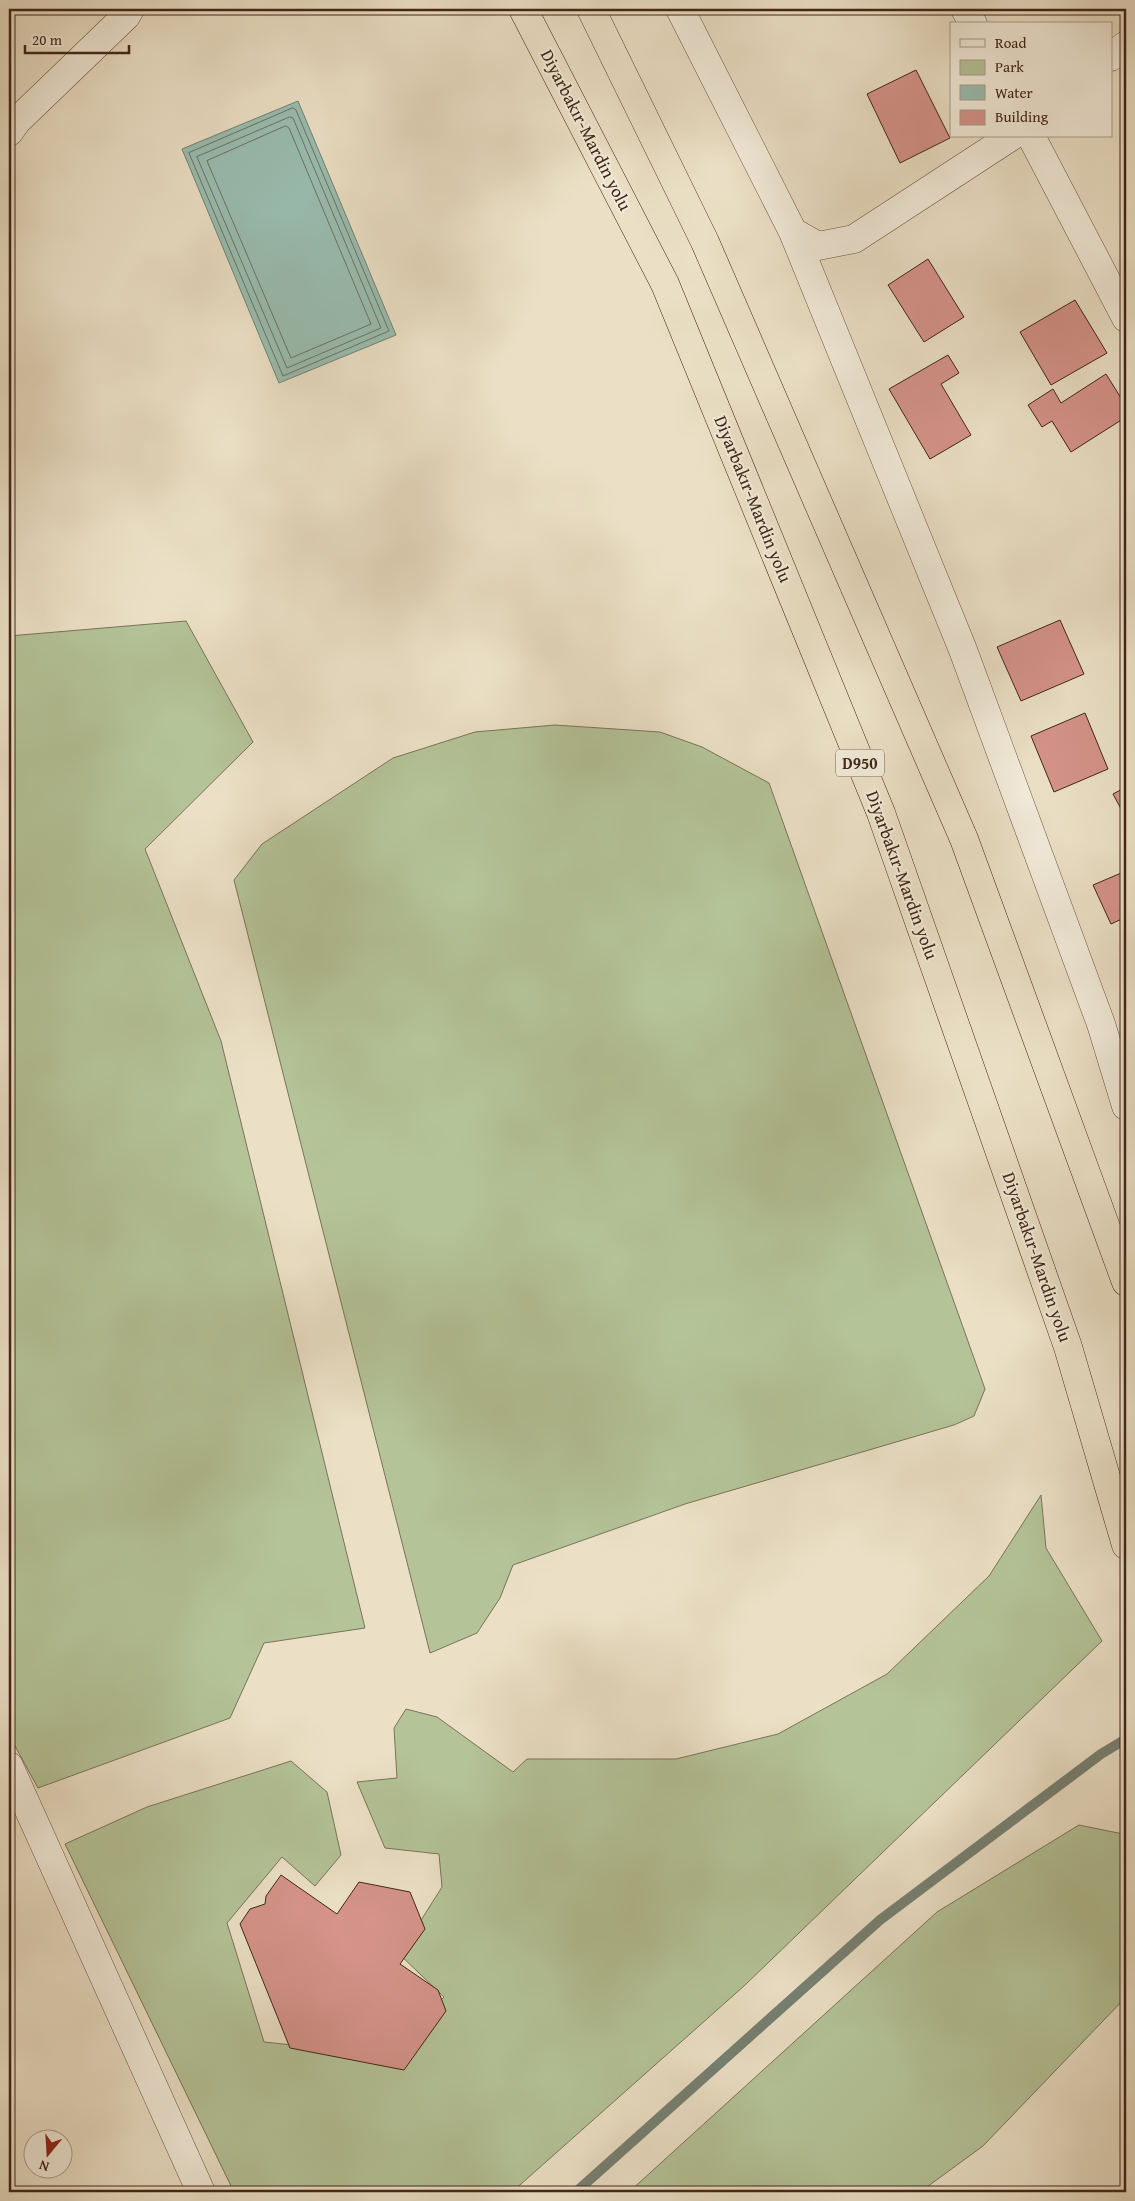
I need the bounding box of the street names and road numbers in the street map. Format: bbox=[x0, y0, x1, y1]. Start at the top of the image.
street label: Diyarbakır-Mardin yolu bbox=[534, 44, 639, 215]
street label: Diyarbakır-Mardin yolu bbox=[708, 411, 799, 587]
road number: D950 bbox=[836, 750, 884, 776]
street label: Diyarbakır-Mardin yolu bbox=[859, 787, 946, 963]
street label: Diyarbakır-Mardin yolu bbox=[996, 1168, 1079, 1346]

